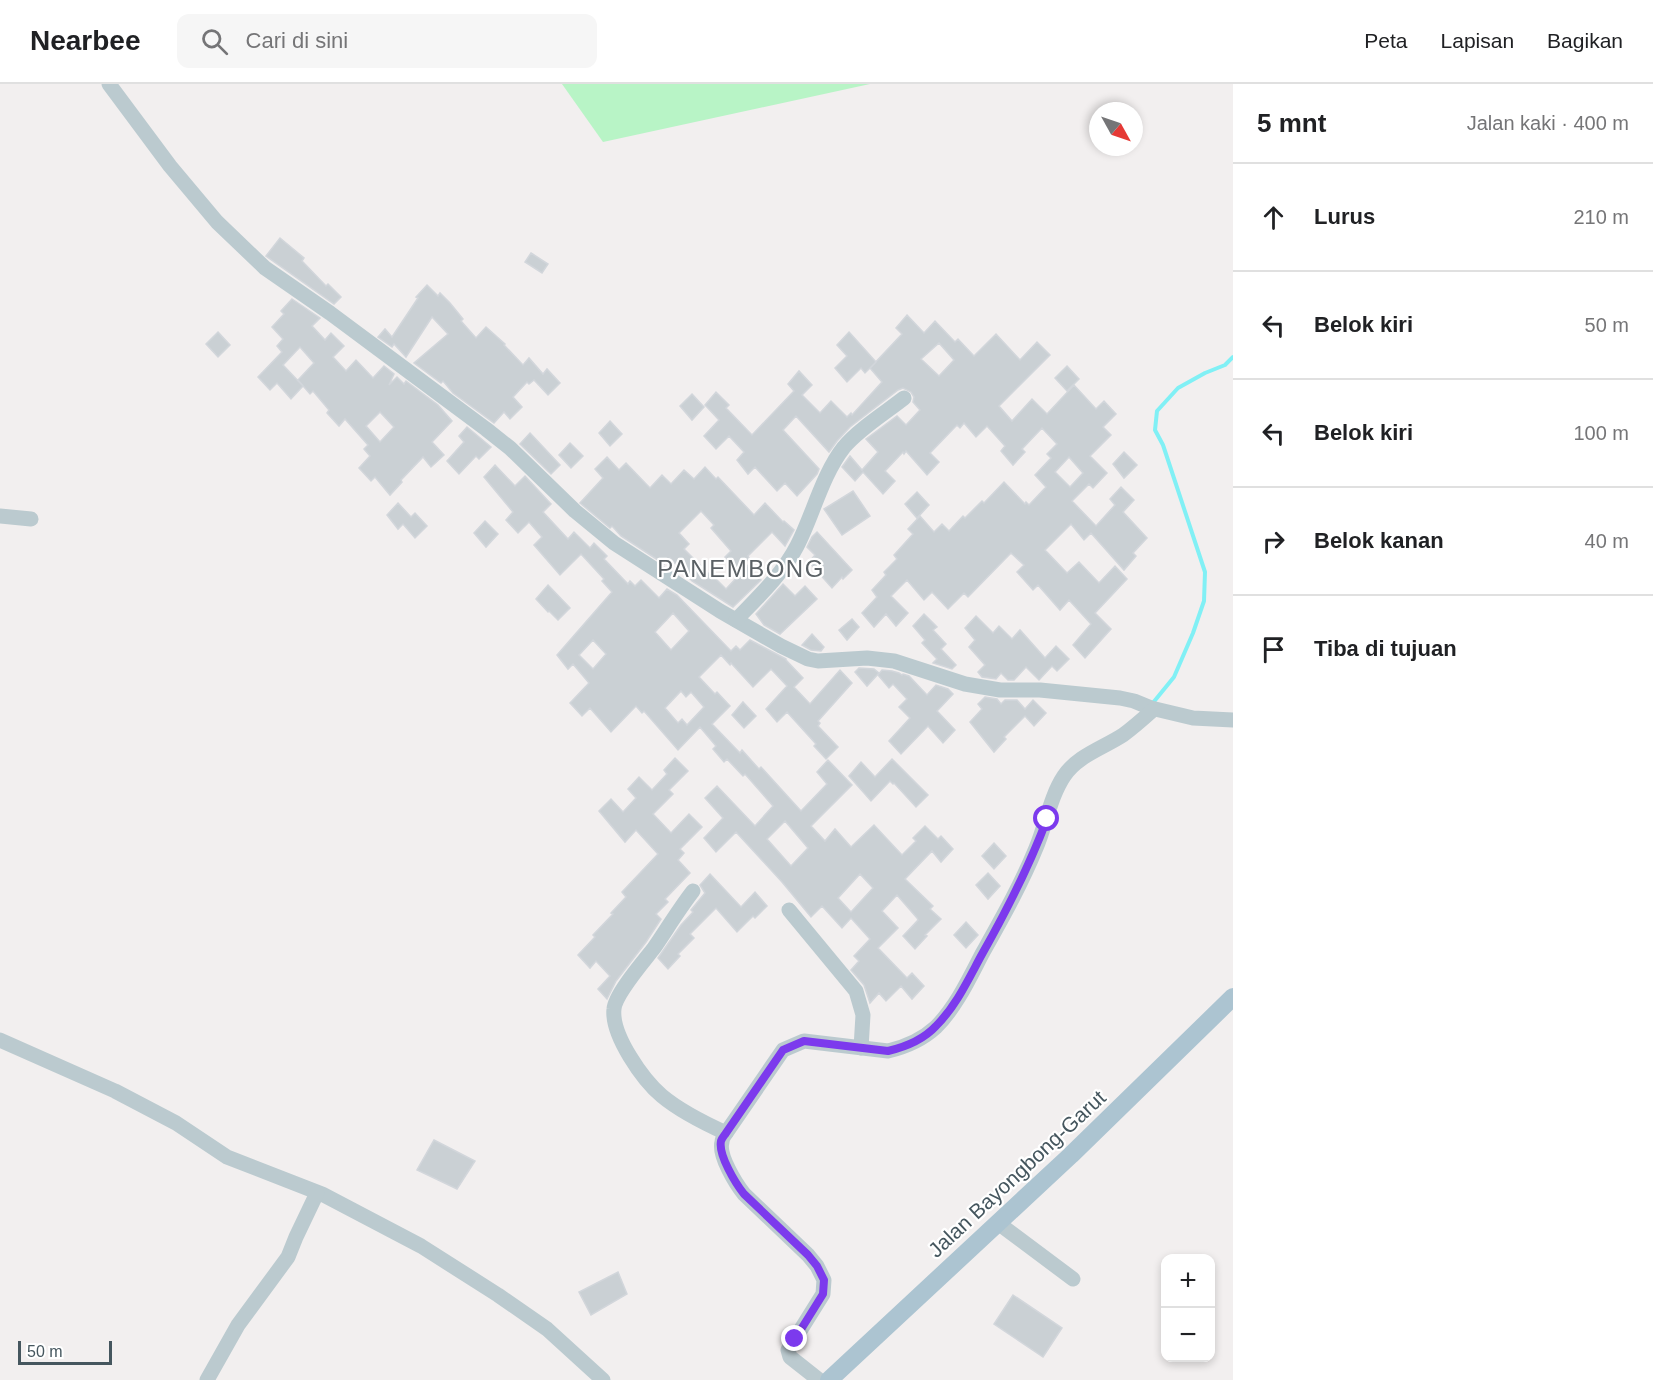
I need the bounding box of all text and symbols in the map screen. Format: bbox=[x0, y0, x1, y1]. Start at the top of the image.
search box bbox=[177, 14, 597, 68]
text: Nearbee bbox=[30, 25, 141, 56]
icon: search bbox=[198, 25, 231, 58]
text: Cari di sini bbox=[246, 28, 348, 53]
text: Peta bbox=[1364, 29, 1408, 52]
text: Lapisan bbox=[1441, 29, 1514, 52]
text: Bagikan bbox=[1547, 29, 1623, 52]
north arrow bbox=[1089, 102, 1143, 156]
text: 5 mnt bbox=[1257, 108, 1326, 138]
text: Jalan kaki · 400 m bbox=[1467, 112, 1629, 134]
icon: ahead bbox=[1257, 201, 1290, 234]
text: Lurus bbox=[1314, 204, 1375, 229]
text: 210 m bbox=[1573, 206, 1629, 228]
icon: left bbox=[1257, 309, 1290, 342]
text: Belok kiri bbox=[1314, 312, 1413, 337]
text: 50 m bbox=[1585, 314, 1629, 336]
icon: left bbox=[1257, 417, 1290, 450]
text: Belok kiri bbox=[1314, 420, 1413, 445]
text: 100 m bbox=[1573, 422, 1629, 444]
icon: right bbox=[1257, 525, 1290, 558]
text: Belok kanan bbox=[1314, 528, 1444, 553]
text: 40 m bbox=[1585, 530, 1629, 552]
district label: PANEMBONG bbox=[657, 555, 825, 582]
icon: arrive bbox=[1257, 633, 1290, 666]
text: Tiba di tujuan bbox=[1314, 636, 1457, 661]
route start bbox=[1033, 805, 1059, 831]
street label: Jalan Bayongbong-Garut bbox=[923, 1085, 1110, 1262]
map controls bbox=[1161, 1254, 1215, 1362]
button: + bbox=[1161, 1254, 1215, 1308]
button: − bbox=[1161, 1308, 1215, 1362]
route end bbox=[781, 1325, 807, 1351]
scale bar bbox=[18, 1338, 112, 1366]
text: 50 m bbox=[27, 1343, 63, 1360]

